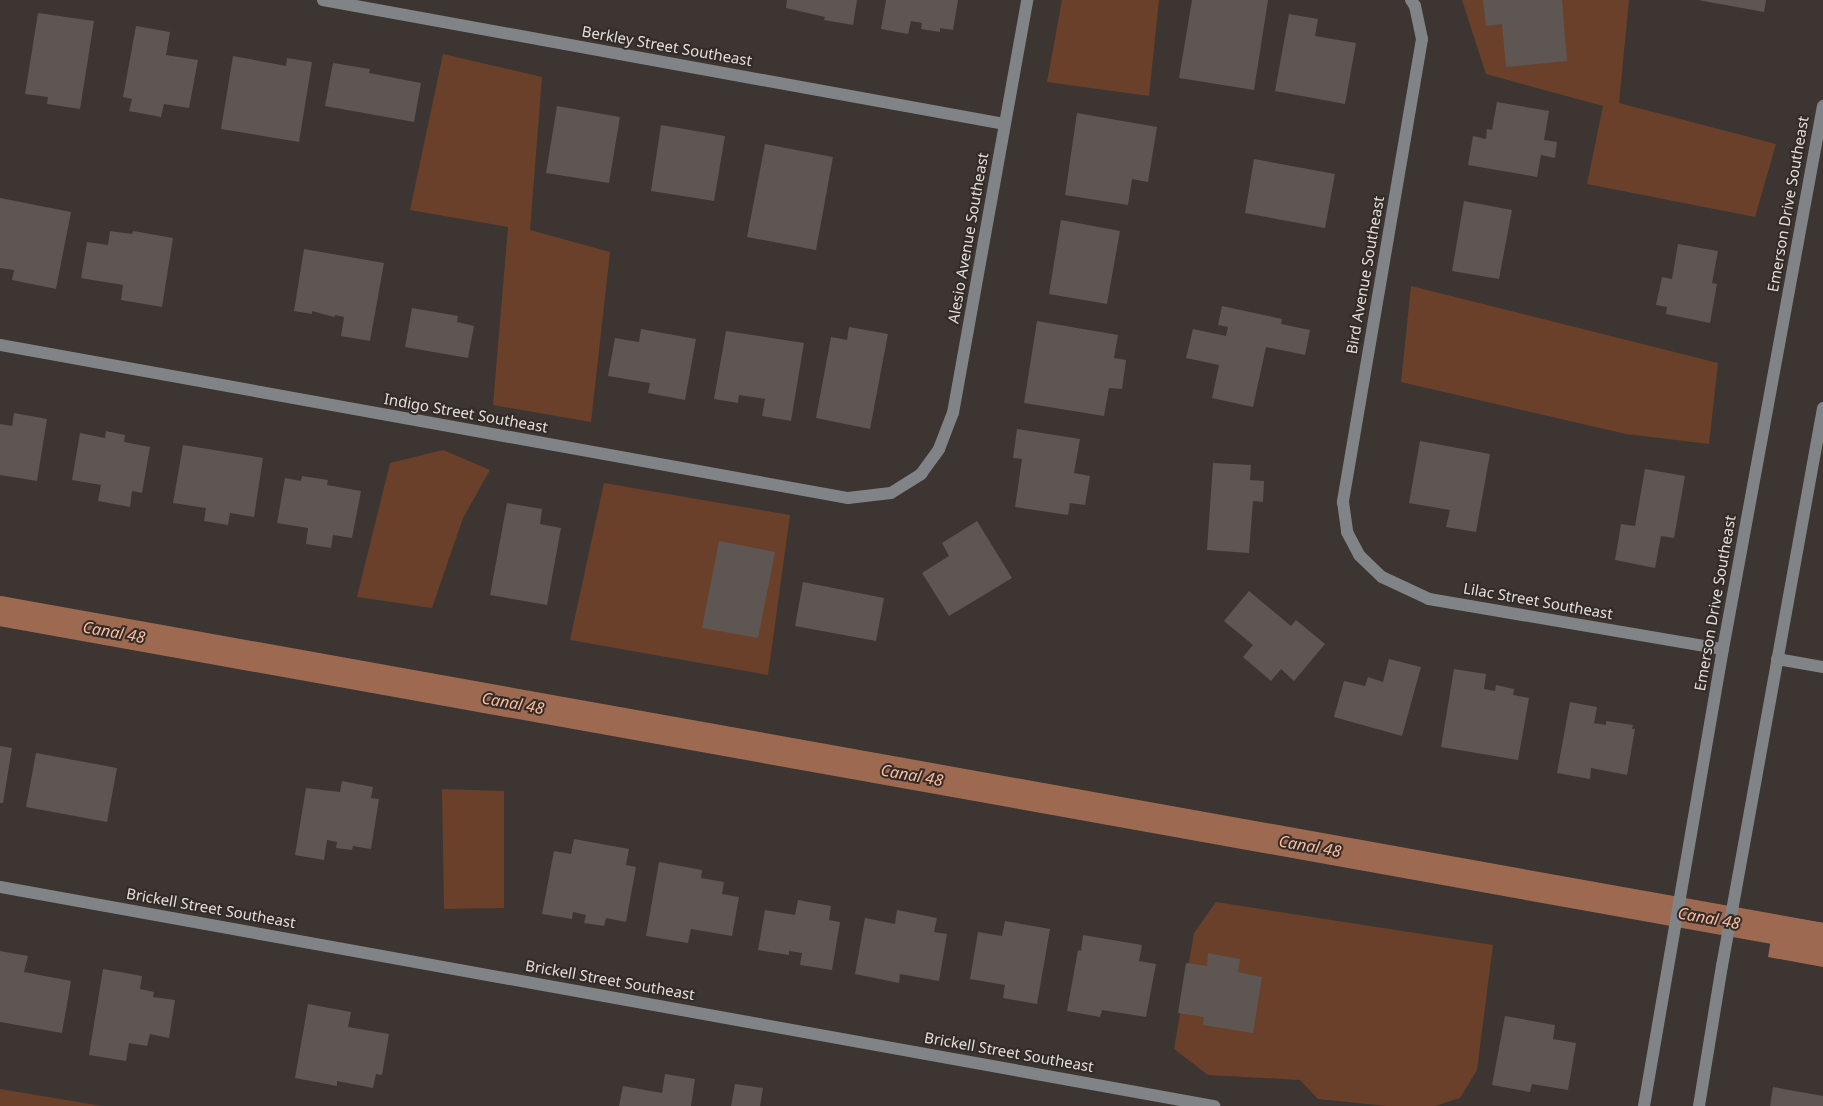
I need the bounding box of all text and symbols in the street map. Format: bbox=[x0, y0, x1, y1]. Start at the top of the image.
street label: Berkley Street Southeast bbox=[580, 22, 754, 70]
street label: Emerson Drive Southeast bbox=[1764, 115, 1812, 293]
street label: Alesio Avenue Southeast bbox=[944, 151, 992, 325]
street label: Bird Avenue Southeast bbox=[1342, 195, 1388, 355]
street label: Indigo Street Southeast bbox=[383, 390, 549, 436]
street label: Emerson Drive Southeast bbox=[1691, 514, 1739, 692]
street label: Lilac Street Southeast bbox=[1462, 579, 1614, 623]
water label: Canal 48 bbox=[81, 617, 147, 647]
water label: Canal 48 bbox=[480, 688, 546, 718]
water label: Canal 48 bbox=[879, 760, 945, 790]
water label: Canal 48 bbox=[1277, 831, 1343, 861]
street label: Brickell Street Southeast bbox=[125, 884, 297, 932]
water label: Canal 48 bbox=[1676, 903, 1742, 933]
street label: Brickell Street Southeast bbox=[524, 956, 696, 1004]
street label: Brickell Street Southeast bbox=[923, 1028, 1095, 1076]

